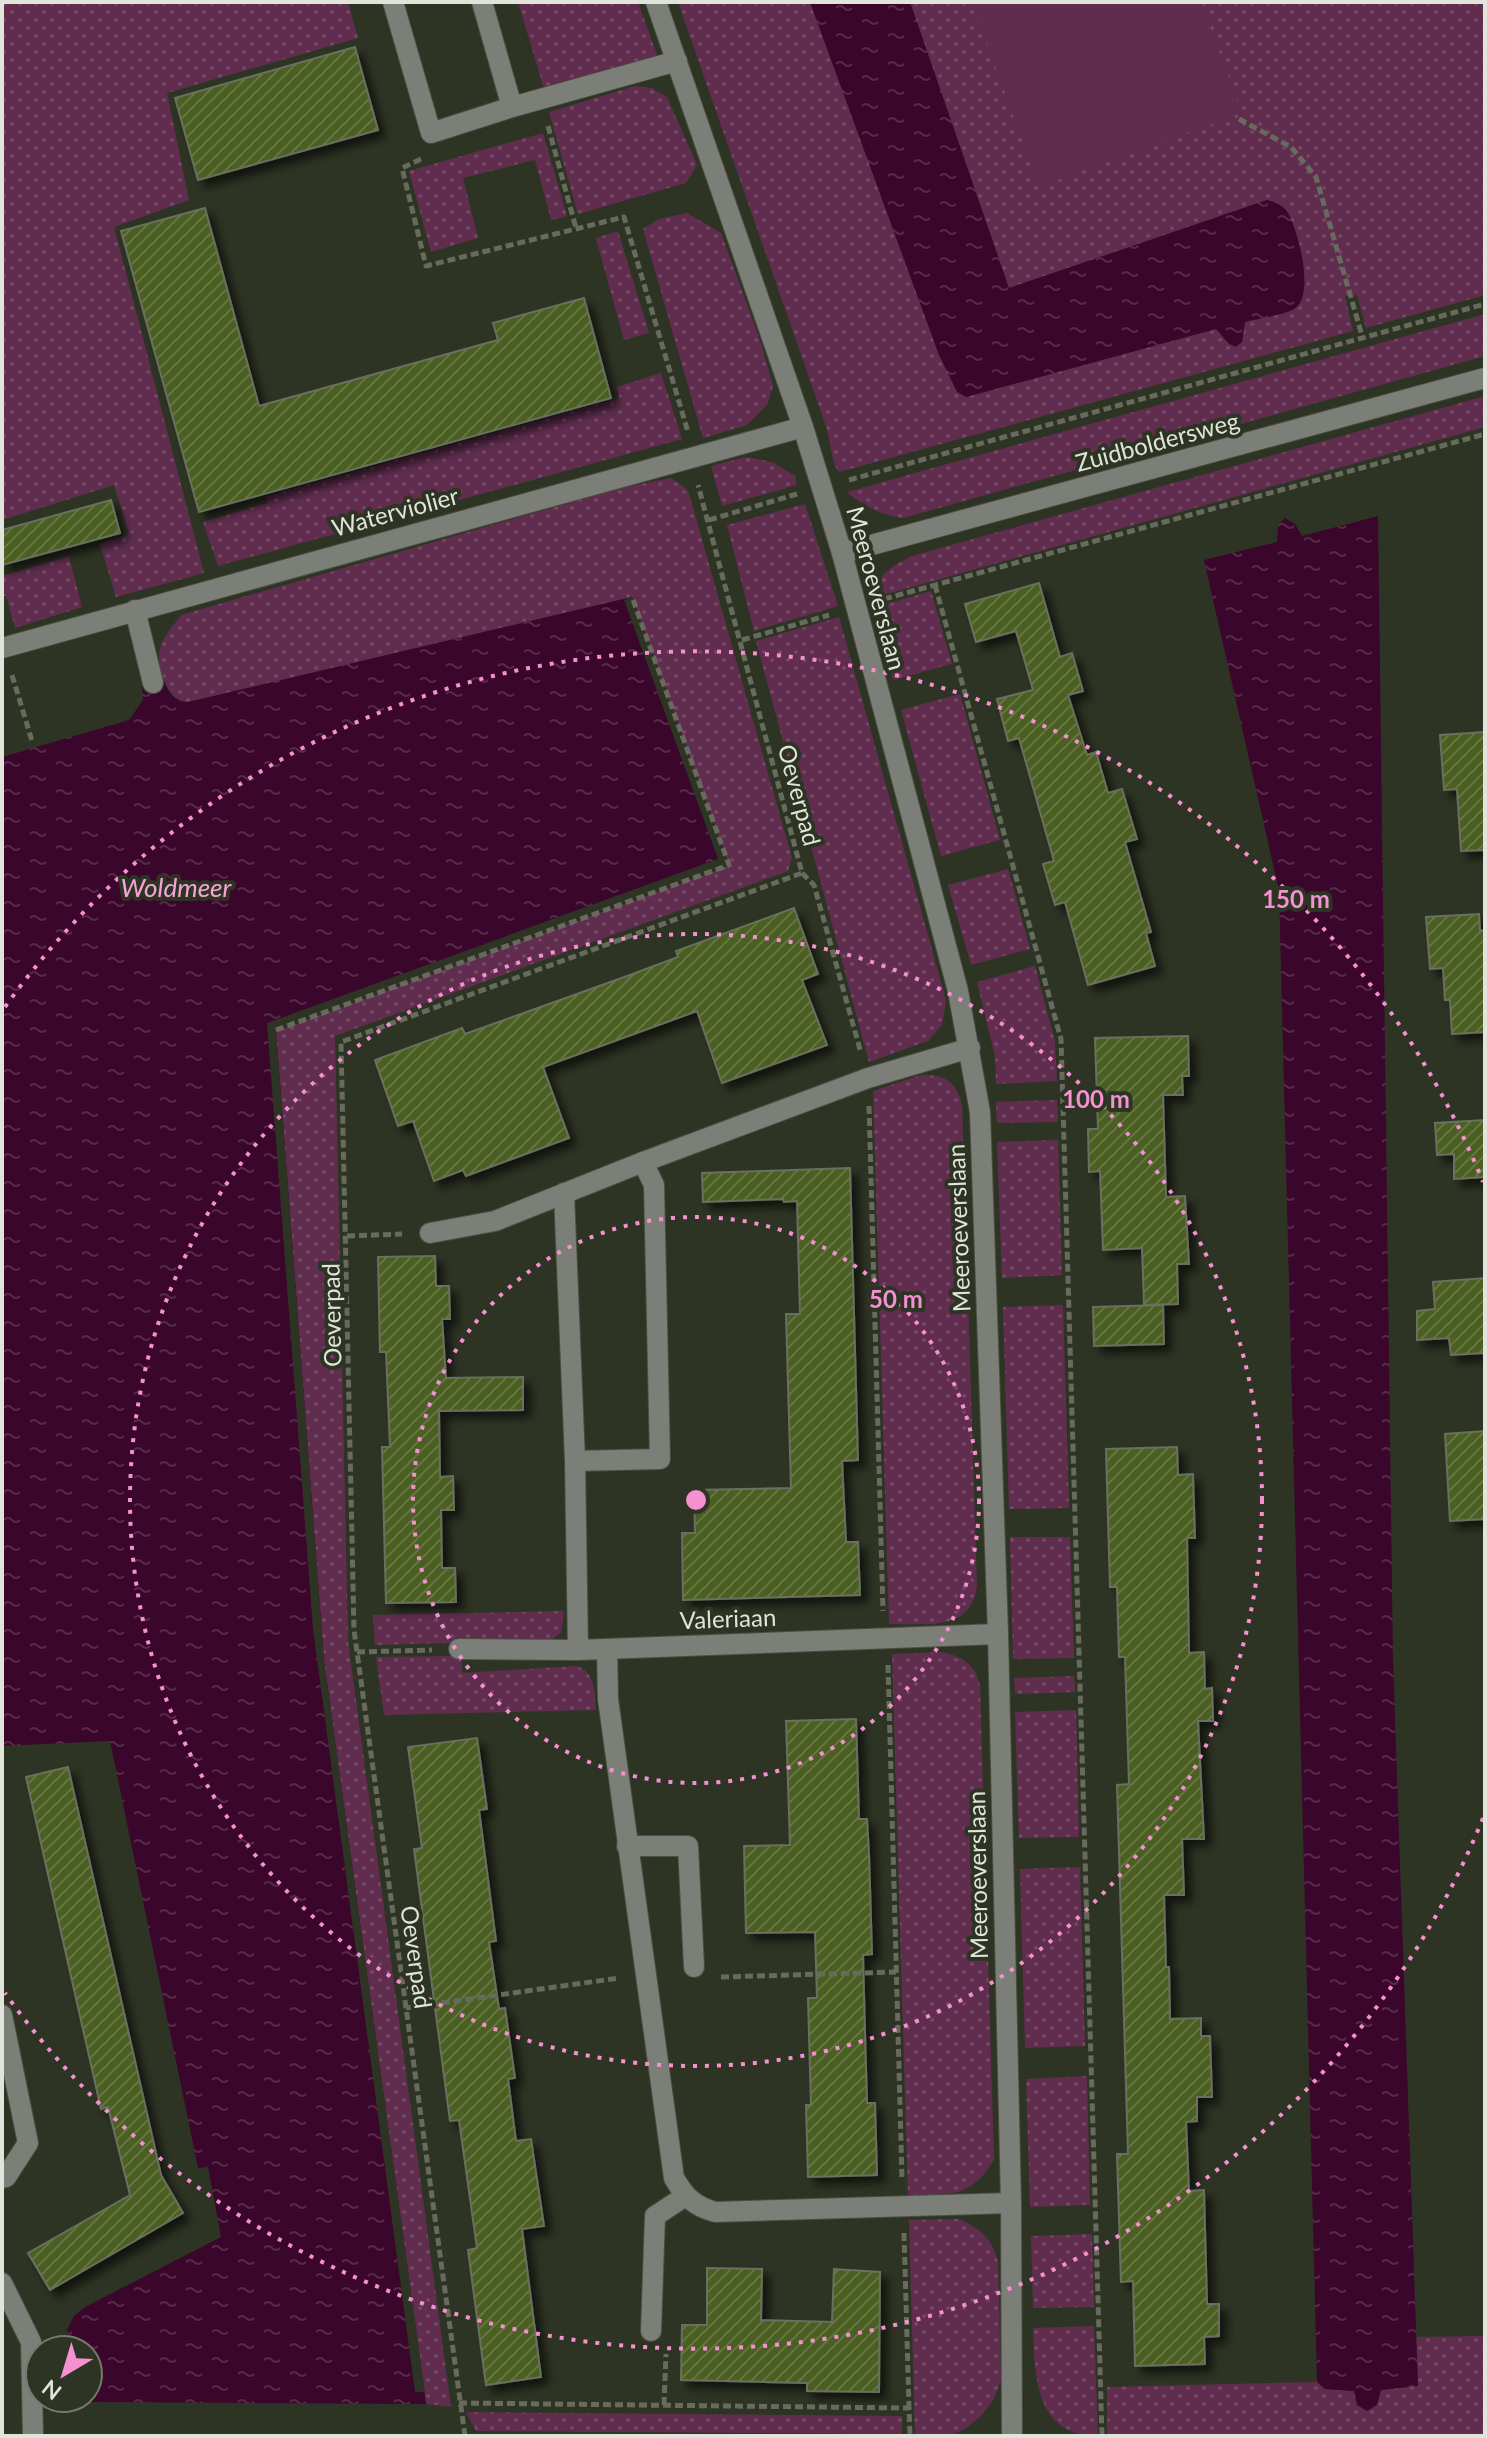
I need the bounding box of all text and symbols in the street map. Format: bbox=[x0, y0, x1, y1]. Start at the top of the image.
street label: Zuidboldersweg bbox=[1072, 405, 1242, 477]
street label: Waterviolier bbox=[329, 480, 462, 542]
street label: Meeroeverslaan bbox=[841, 503, 913, 673]
street label: Oeverpad bbox=[773, 741, 827, 849]
water label: Woldmeer bbox=[121, 871, 232, 903]
text: 150 m bbox=[1262, 884, 1330, 913]
text: 100 m bbox=[1062, 1084, 1130, 1113]
street label: Meeroeverslaan bbox=[941, 1143, 975, 1313]
street label: Oeverpad bbox=[316, 1263, 346, 1367]
text: 50 m bbox=[869, 1284, 923, 1313]
centre of rings bbox=[682, 1486, 710, 1514]
street label: Valeriaan bbox=[679, 1602, 777, 1634]
street label: Meeroeverslaan bbox=[961, 1791, 993, 1959]
street label: Oeverpad bbox=[395, 1904, 439, 2010]
north arrow bbox=[24, 2334, 104, 2414]
text: N bbox=[36, 2374, 66, 2406]

